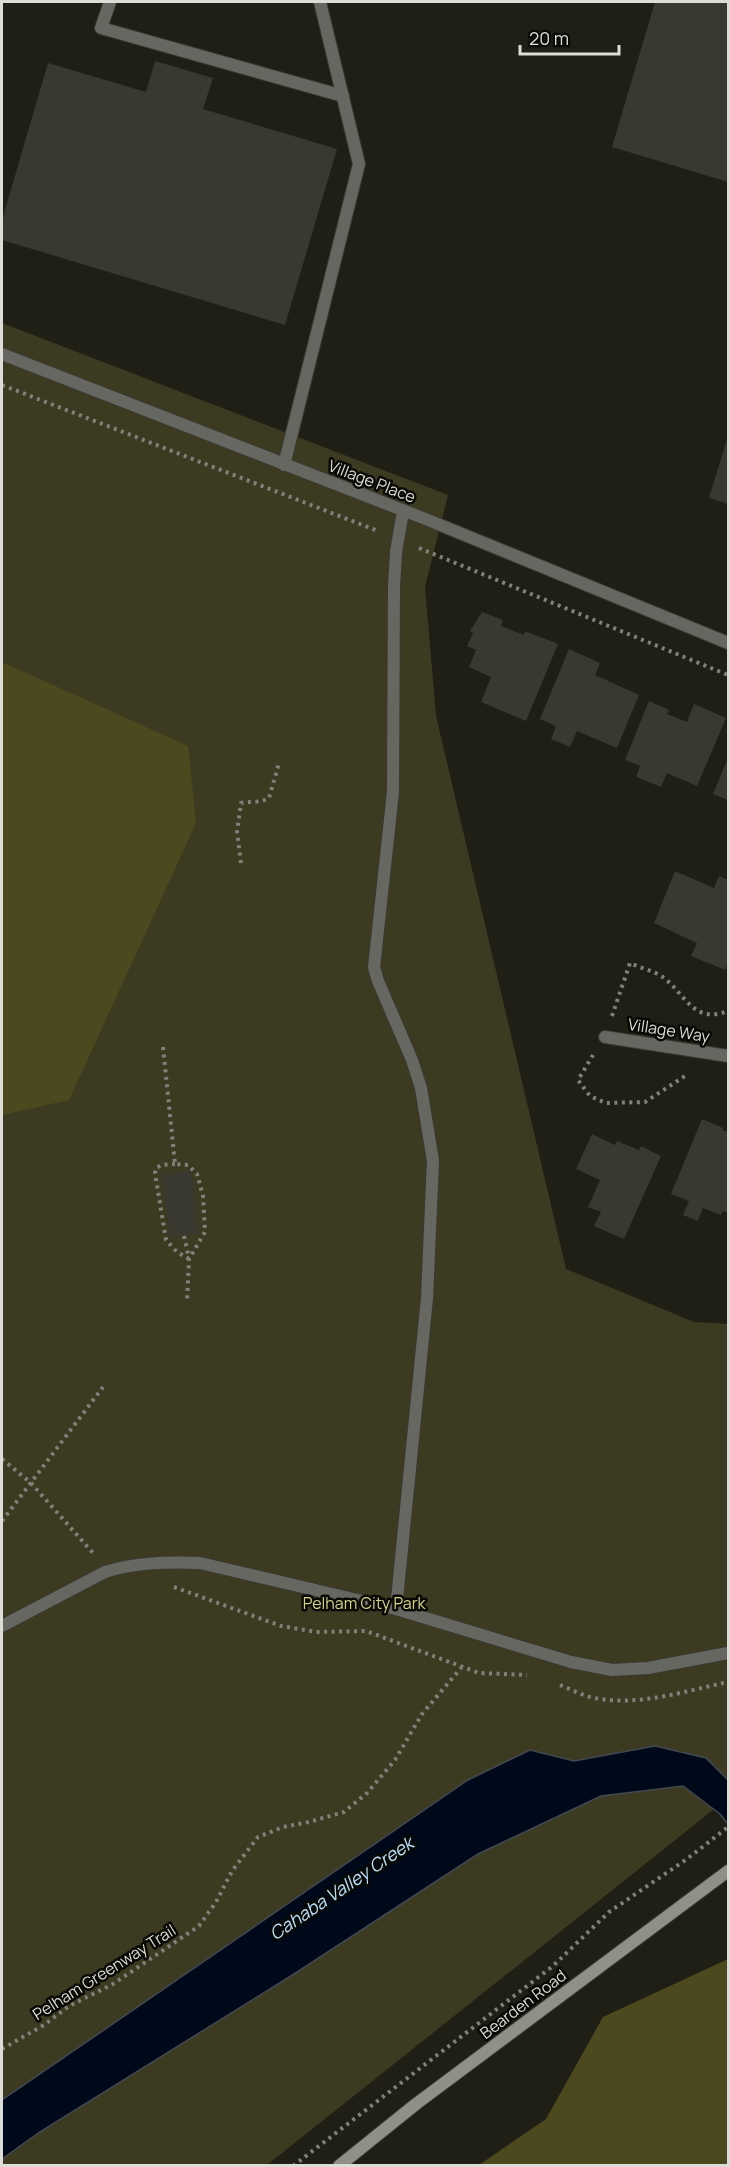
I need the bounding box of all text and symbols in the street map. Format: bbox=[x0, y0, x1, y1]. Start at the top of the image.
scale bar bbox=[520, 18, 619, 56]
text: 20 m bbox=[529, 26, 569, 50]
street label: Village Place bbox=[325, 454, 419, 508]
street label: Village Way bbox=[627, 1013, 712, 1047]
park label: Pelham City Park bbox=[303, 1592, 426, 1614]
water label: Cahaba Valley Creek bbox=[264, 1829, 420, 1945]
street label: Pelham Greenway Trail bbox=[28, 1919, 180, 2025]
street label: Bearden Road bbox=[475, 1964, 571, 2044]

